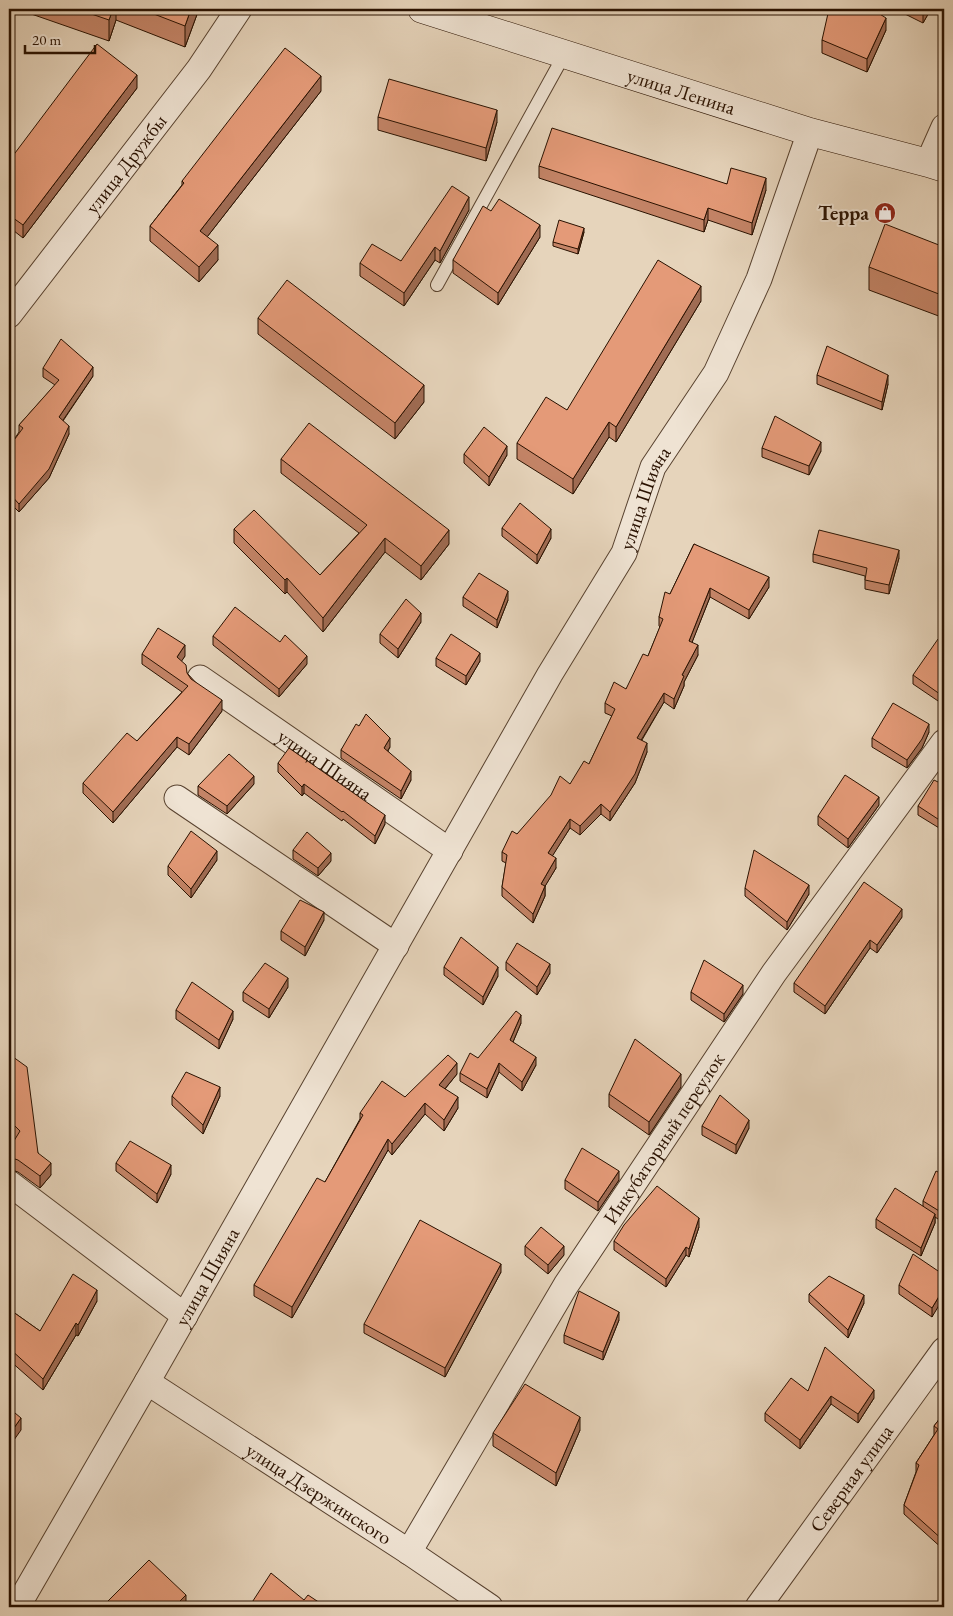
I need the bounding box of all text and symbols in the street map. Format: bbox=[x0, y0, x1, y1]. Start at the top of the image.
scale bar bbox=[25, 22, 95, 54]
text: 20 m bbox=[32, 30, 61, 49]
street label: улица Ленина bbox=[624, 62, 739, 121]
street label: улица Дружбы bbox=[79, 109, 172, 219]
place label: Терра bbox=[818, 200, 869, 226]
shop icon: Терра bbox=[873, 201, 897, 225]
street label: улица Шияна bbox=[613, 441, 676, 553]
street label: улица Шияна bbox=[273, 723, 377, 806]
street label: Инкубаторный переулок bbox=[597, 1047, 731, 1229]
street label: улица Шияна bbox=[169, 1223, 245, 1331]
street label: Северная улица bbox=[804, 1419, 899, 1537]
street label: улица Дзержинского bbox=[241, 1437, 397, 1551]

